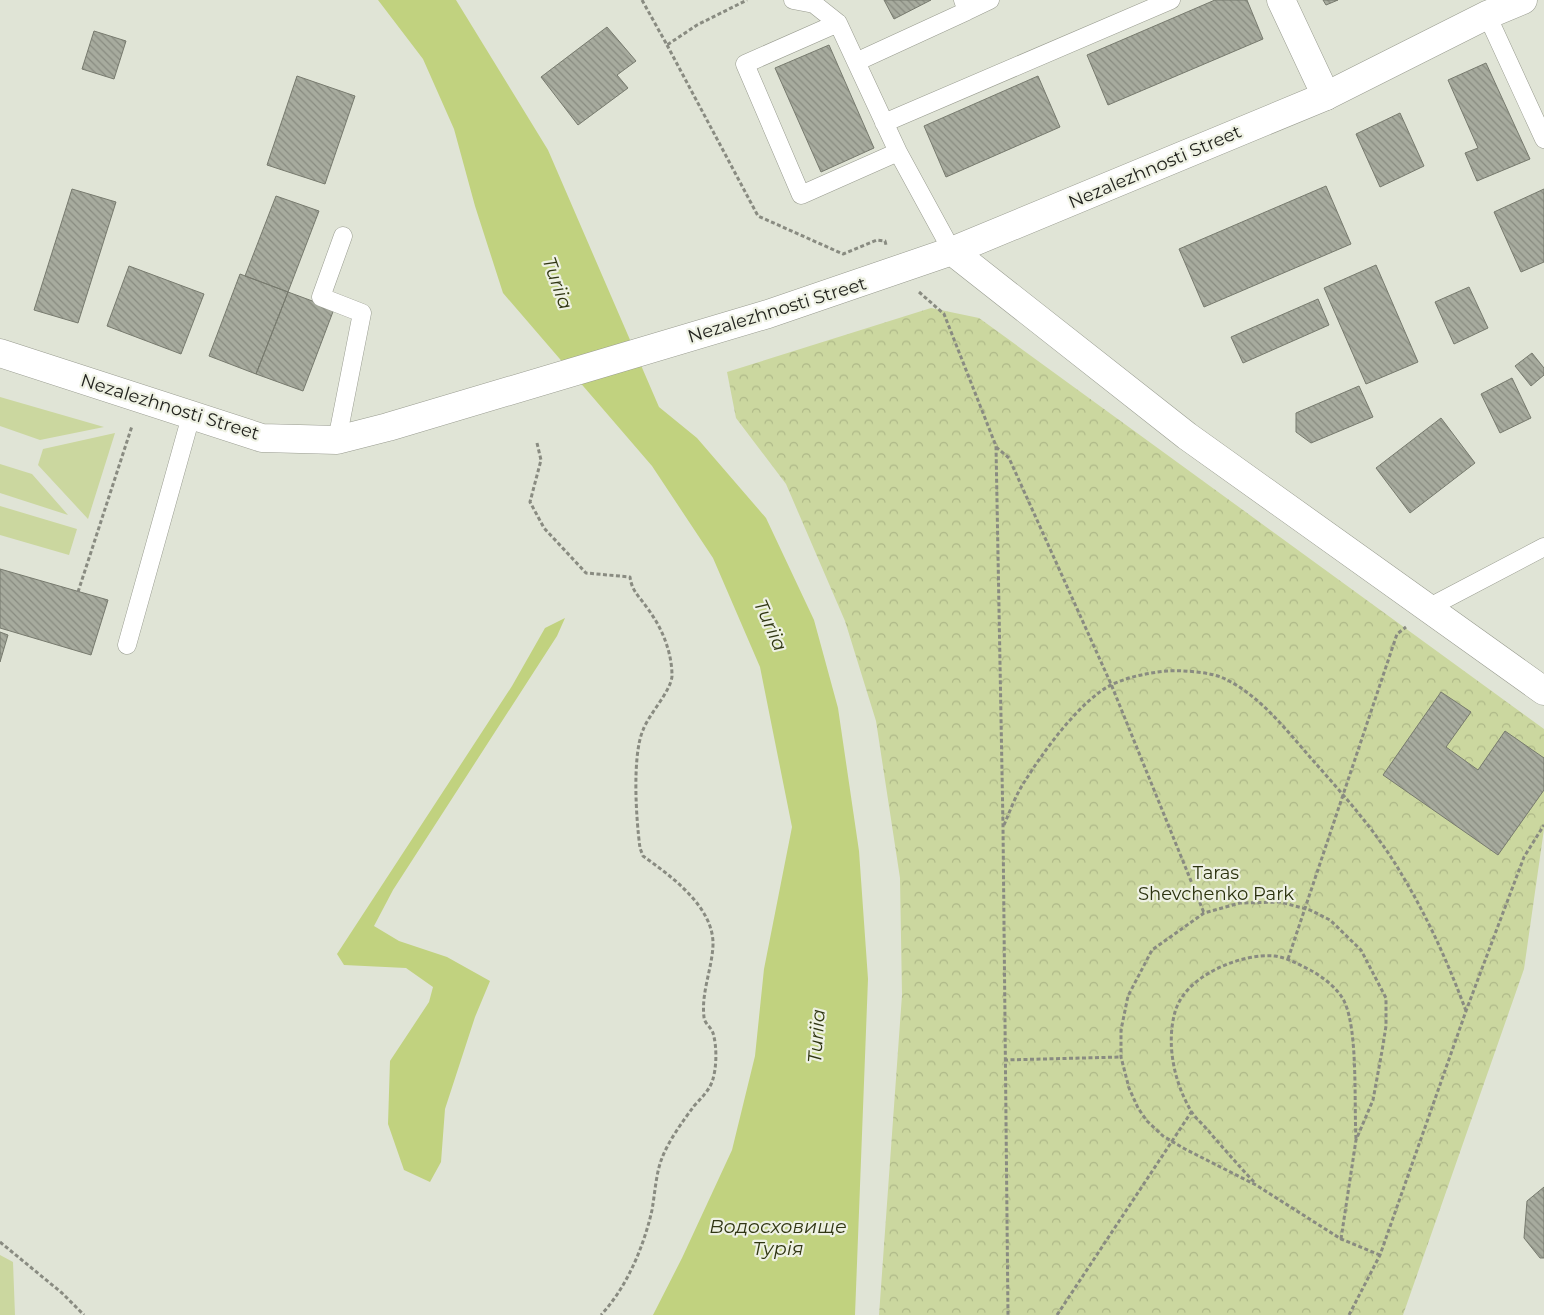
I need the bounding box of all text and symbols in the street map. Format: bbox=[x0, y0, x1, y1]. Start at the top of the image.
street label: Nezalezhnosti Street bbox=[1065, 121, 1245, 213]
water label: Turiia bbox=[537, 254, 578, 313]
street label: Nezalezhnosti Street bbox=[685, 272, 869, 348]
street label: Nezalezhnosti Street bbox=[78, 369, 262, 445]
water label: Turiia bbox=[749, 596, 792, 655]
park label: Taras Shevchenko Park bbox=[1138, 862, 1294, 905]
water label: Turiia bbox=[803, 1008, 830, 1064]
water label: Водосховище Турія bbox=[709, 1215, 847, 1260]

